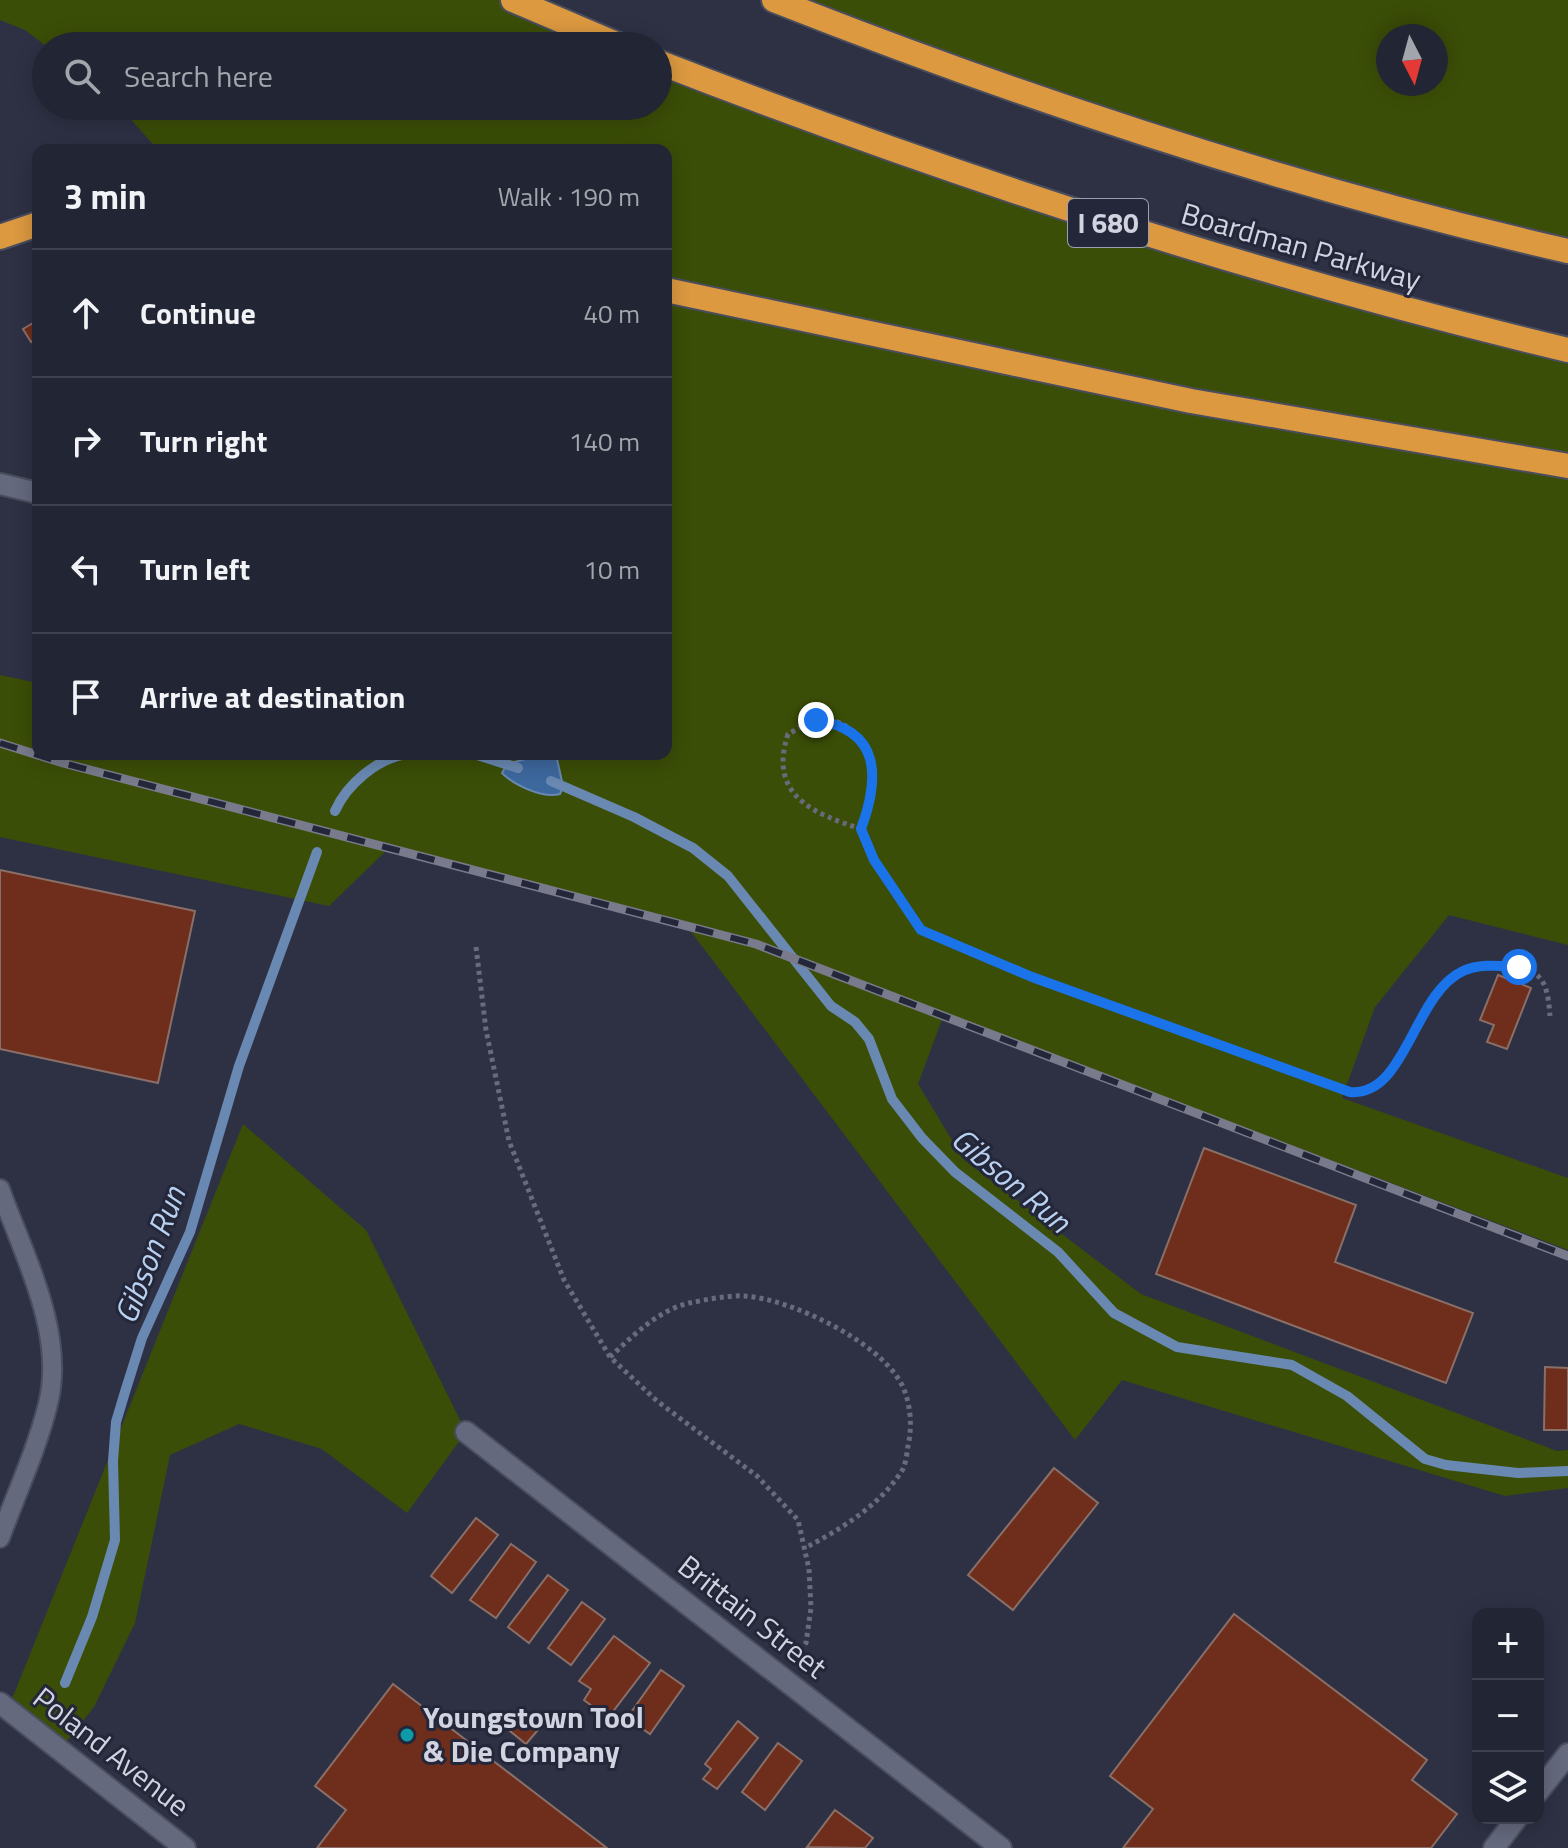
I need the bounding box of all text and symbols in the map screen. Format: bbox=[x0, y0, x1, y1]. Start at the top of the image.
north arrow bbox=[1376, 24, 1448, 96]
search box bbox=[32, 32, 672, 120]
text: Search here bbox=[124, 53, 273, 99]
icon: search bbox=[60, 54, 104, 98]
text: 3 min bbox=[64, 170, 147, 222]
text: Walk · 190 m bbox=[498, 177, 640, 216]
street label: Boardman Parkway bbox=[1176, 190, 1427, 302]
road number: I 680 bbox=[1068, 199, 1148, 247]
text: Continue bbox=[140, 290, 256, 336]
icon: ahead bbox=[64, 291, 108, 335]
text: 40 m bbox=[583, 294, 640, 333]
text: Turn right bbox=[140, 418, 268, 464]
icon: right bbox=[64, 419, 108, 463]
text: 140 m bbox=[569, 422, 640, 461]
text: Turn left bbox=[140, 546, 250, 592]
icon: left bbox=[64, 547, 108, 591]
text: 10 m bbox=[583, 550, 640, 589]
text: Arrive at destination bbox=[140, 674, 405, 720]
icon: arrive bbox=[64, 675, 108, 719]
route end bbox=[798, 702, 834, 738]
route start bbox=[1501, 949, 1537, 985]
water label: Gibson Run bbox=[941, 1115, 1083, 1244]
water label: Gibson Run bbox=[101, 1178, 198, 1330]
street label: Brittain Street bbox=[668, 1543, 837, 1689]
map controls bbox=[1472, 1608, 1544, 1824]
button: + bbox=[1472, 1608, 1544, 1680]
street label: Poland Avenue bbox=[23, 1675, 200, 1827]
button: − bbox=[1472, 1680, 1544, 1752]
place label: Youngstown Tool & Die Company bbox=[423, 1694, 644, 1774]
marker: Youngstown Tool & Die Company bbox=[398, 1726, 416, 1744]
button: layers bbox=[1472, 1752, 1544, 1824]

